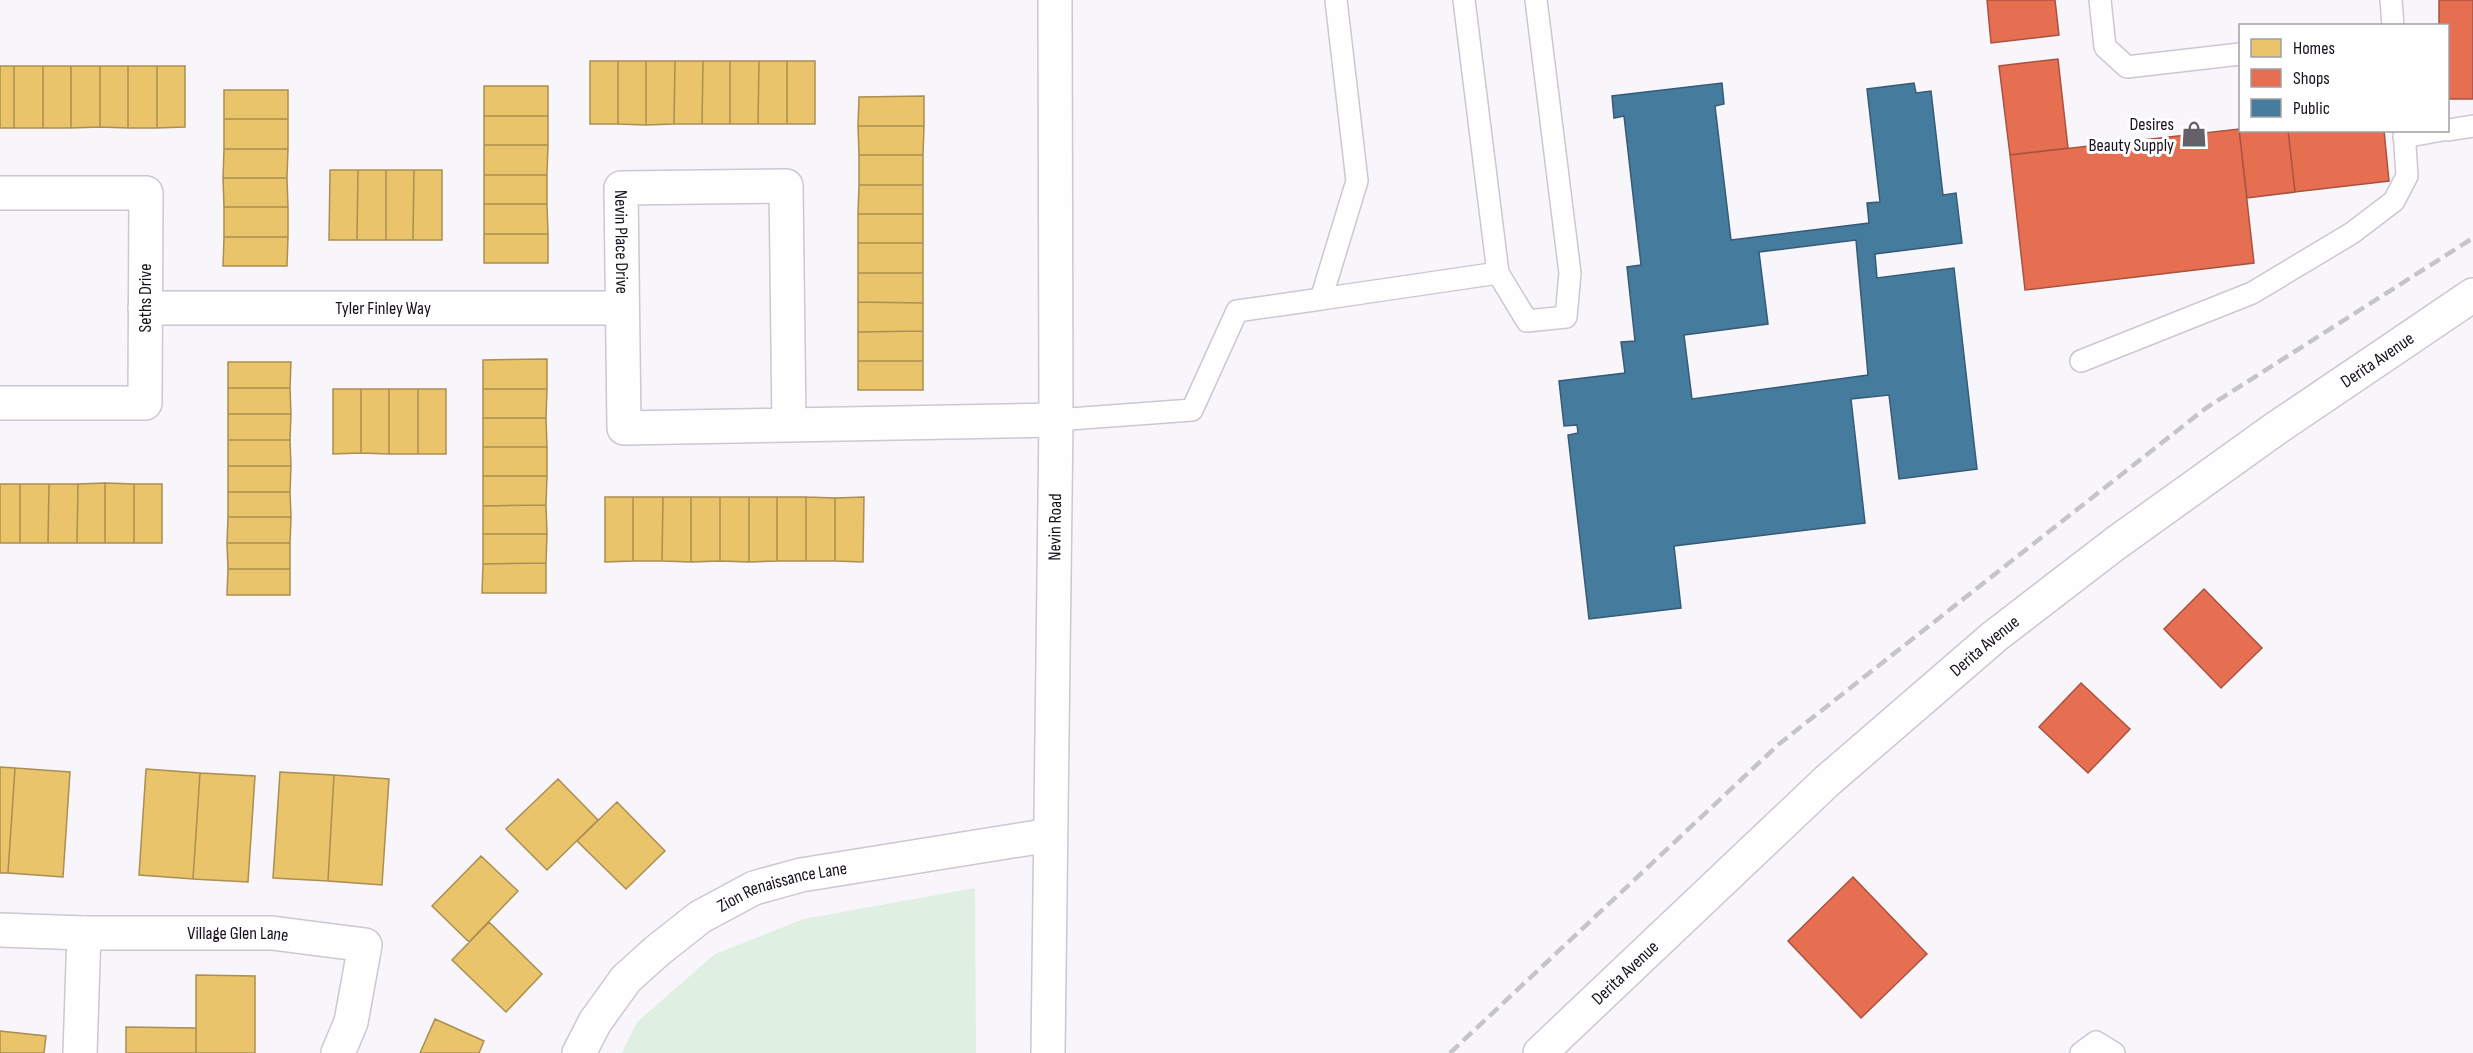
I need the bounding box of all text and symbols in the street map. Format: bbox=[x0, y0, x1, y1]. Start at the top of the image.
legend bbox=[2239, 24, 2449, 132]
text: Homes bbox=[2293, 38, 2335, 59]
text: Shops bbox=[2293, 68, 2330, 89]
text: Public bbox=[2293, 98, 2330, 119]
place label: Desires Beauty Supply bbox=[2089, 114, 2174, 156]
shop icon: Desires Beauty Supply bbox=[2179, 119, 2209, 149]
street label: Nevin Place Drive bbox=[611, 190, 633, 294]
street label: Seths Drive bbox=[135, 264, 156, 332]
street label: Tyler Finley Way bbox=[335, 298, 431, 319]
street label: Derita Avenue bbox=[2337, 328, 2418, 392]
street label: Nevin Road bbox=[1044, 493, 1066, 561]
street label: Derita Avenue bbox=[1946, 611, 2023, 681]
street label: Zion Renaissance Lane bbox=[713, 857, 848, 916]
street label: Village Glen Lane bbox=[187, 923, 290, 946]
street label: Derita Avenue bbox=[1587, 936, 1663, 1009]

